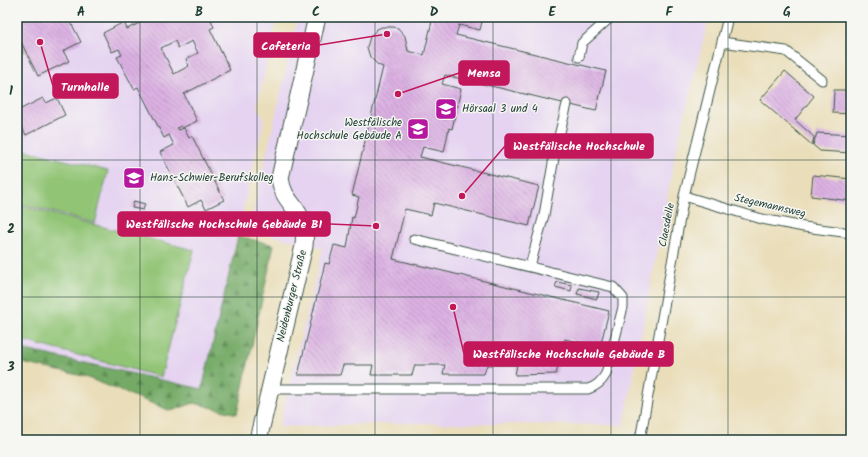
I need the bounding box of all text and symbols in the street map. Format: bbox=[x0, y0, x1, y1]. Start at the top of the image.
text: A bbox=[77, 2, 85, 23]
text: B bbox=[195, 2, 203, 23]
text: C bbox=[312, 2, 320, 23]
text: D bbox=[430, 2, 439, 23]
text: E bbox=[548, 2, 556, 23]
text: F bbox=[665, 2, 673, 23]
text: G bbox=[783, 2, 791, 23]
callout: Cafeteria bbox=[254, 33, 319, 57]
text: Cafeteria bbox=[261, 37, 311, 56]
callout: Mensa bbox=[459, 61, 509, 85]
text: Mensa bbox=[467, 64, 501, 83]
callout: Turnhalle bbox=[53, 74, 118, 98]
text: Turnhalle bbox=[61, 78, 109, 97]
text: 1 bbox=[9, 81, 13, 102]
school or university icon: Hörsaal 3 und 4 bbox=[433, 96, 459, 122]
place label: Hörsaal 3 und 4 bbox=[462, 100, 538, 118]
place label: Westfälische Hochschule Gebäude A bbox=[297, 114, 402, 145]
school or university icon: Westfälische Hochschule Gebäude A bbox=[405, 116, 431, 142]
callout: Westfälische Hochschule bbox=[505, 134, 653, 158]
text: Westfälische Hochschule bbox=[513, 137, 645, 156]
school or university icon: Hans-Schwier-Berufskolleg bbox=[121, 165, 147, 191]
place label: Hans-Schwier-Berufskolleg bbox=[150, 169, 274, 187]
street label: Stegemannsweg bbox=[732, 189, 808, 223]
street label: Claesdelle bbox=[654, 201, 680, 249]
callout: Westfälische Hochschule Gebäude B1 bbox=[118, 212, 330, 236]
text: Westfälische Hochschule Gebäude B1 bbox=[126, 215, 323, 234]
text: 2 bbox=[7, 219, 15, 240]
street label: Neidenburger Straße bbox=[272, 248, 312, 344]
callout: Westfälische Hochschule Gebäude B bbox=[464, 342, 673, 366]
text: Westfälische Hochschule Gebäude B bbox=[473, 345, 665, 364]
text: 3 bbox=[6, 357, 15, 378]

